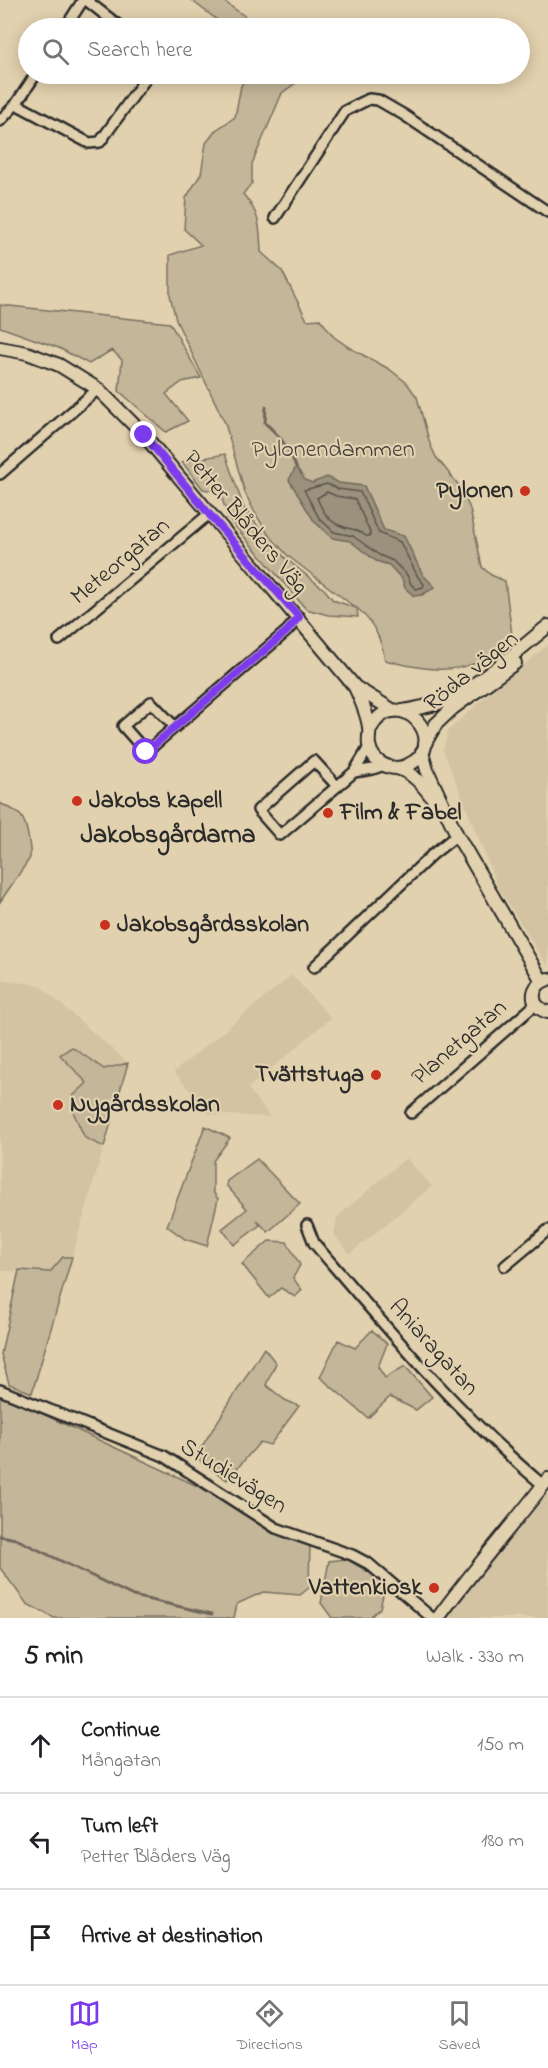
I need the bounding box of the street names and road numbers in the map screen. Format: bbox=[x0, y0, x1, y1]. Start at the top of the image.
street label: Petter Blåders Väg bbox=[174, 443, 316, 603]
street label: Meteorgatan bbox=[64, 510, 178, 614]
street label: Röda vägen bbox=[417, 623, 527, 721]
street label: Planetgatan bbox=[404, 992, 516, 1094]
street label: Aniaragatan bbox=[380, 1291, 486, 1405]
street label: Studievägen bbox=[173, 1430, 293, 1524]

